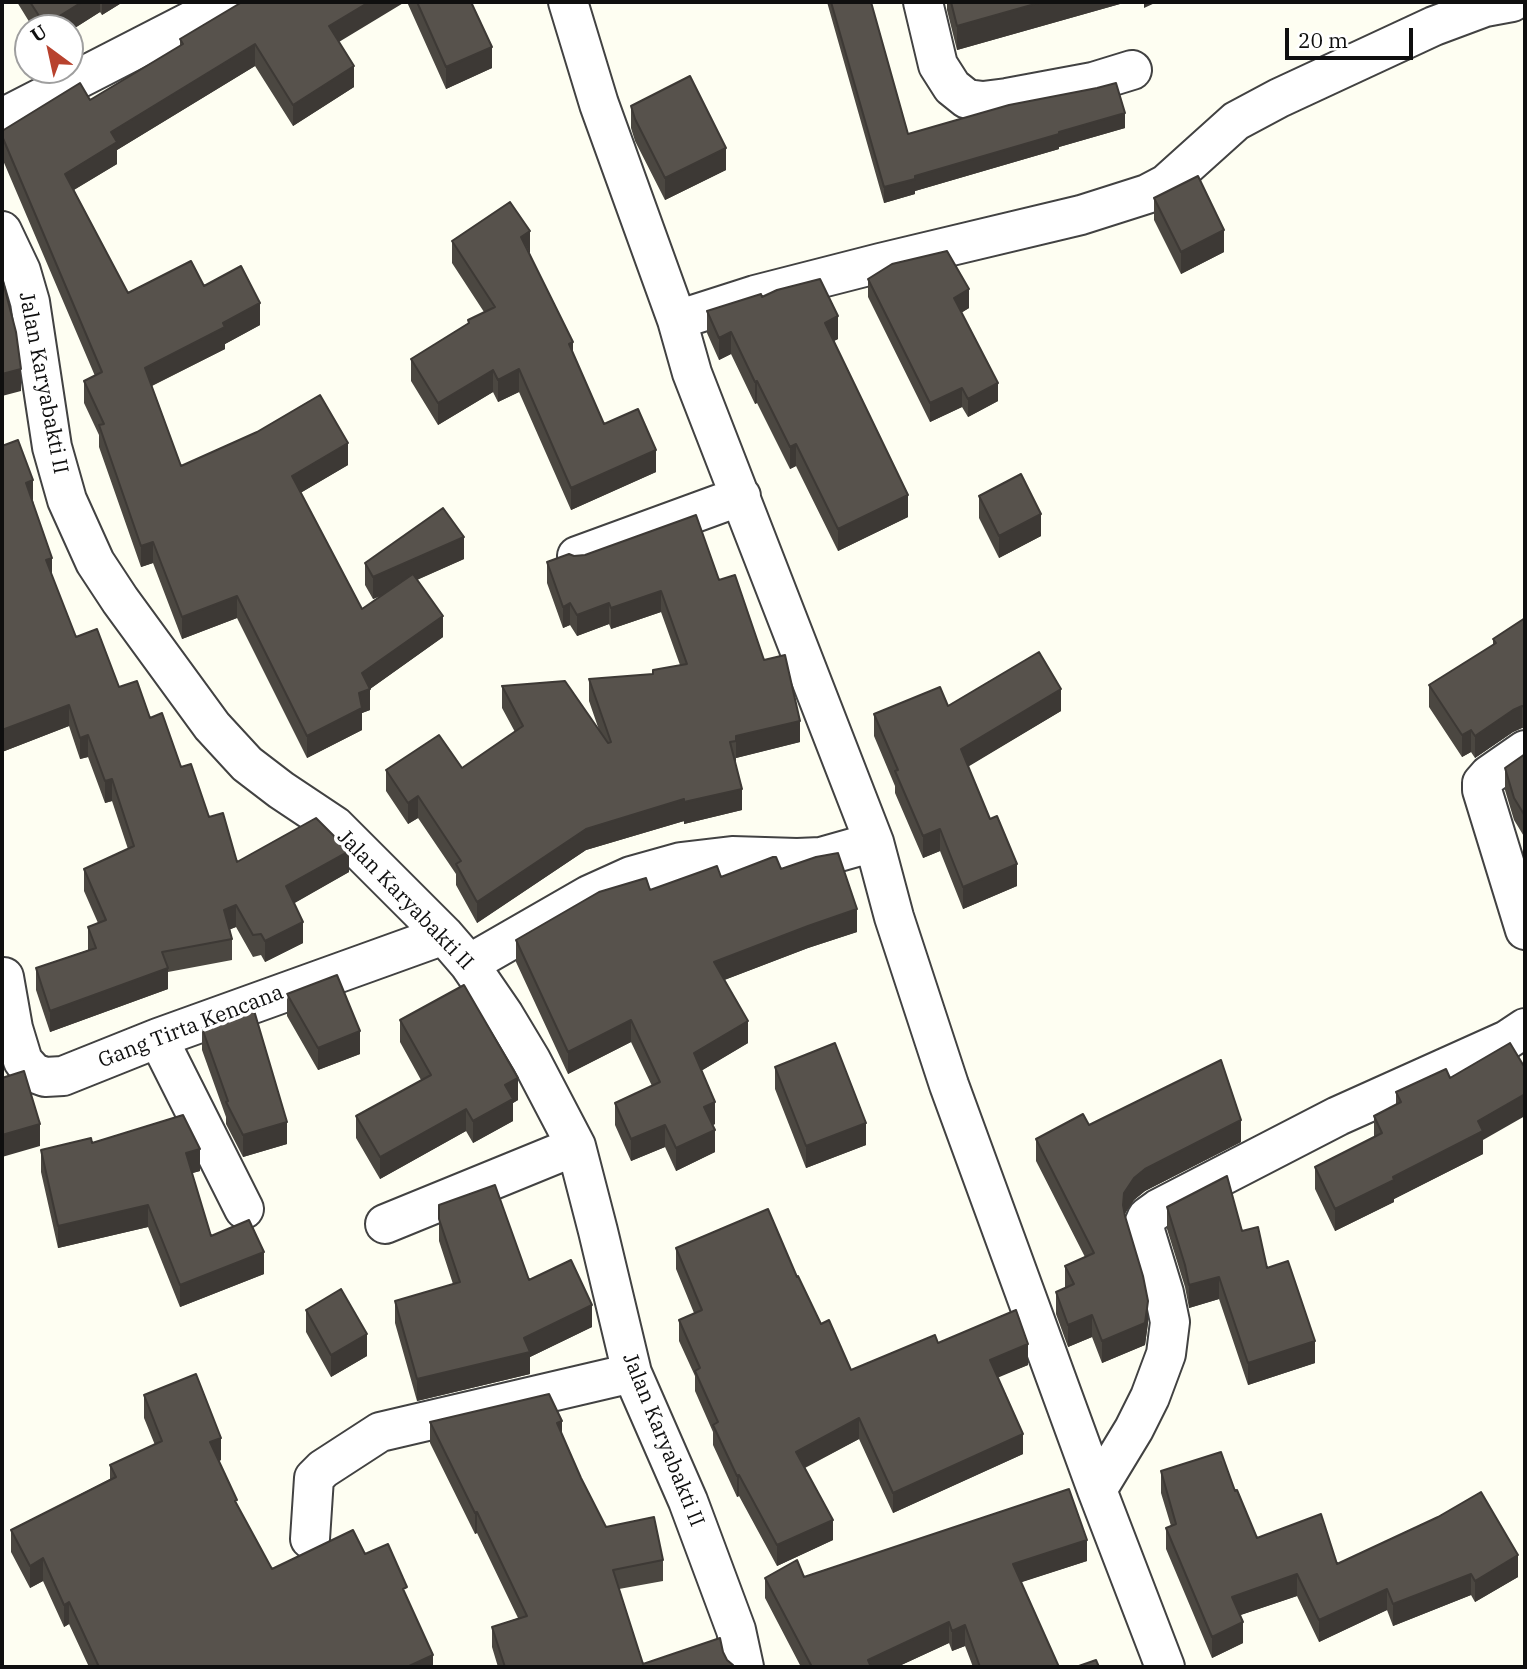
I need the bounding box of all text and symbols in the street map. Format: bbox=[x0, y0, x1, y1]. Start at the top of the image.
north arrow bbox=[14, 14, 84, 84]
scale bar bbox=[1289, 14, 1417, 58]
text: U bbox=[26, 19, 51, 47]
text: 20 m bbox=[1298, 26, 1348, 54]
street label: Jalan Karyabakti II bbox=[13, 290, 73, 476]
street label: Jalan Karyabakti II bbox=[332, 825, 478, 975]
street label: Gang Tirta Kencana bbox=[95, 980, 287, 1074]
street label: Jalan Karyabakti II bbox=[617, 1350, 709, 1530]

